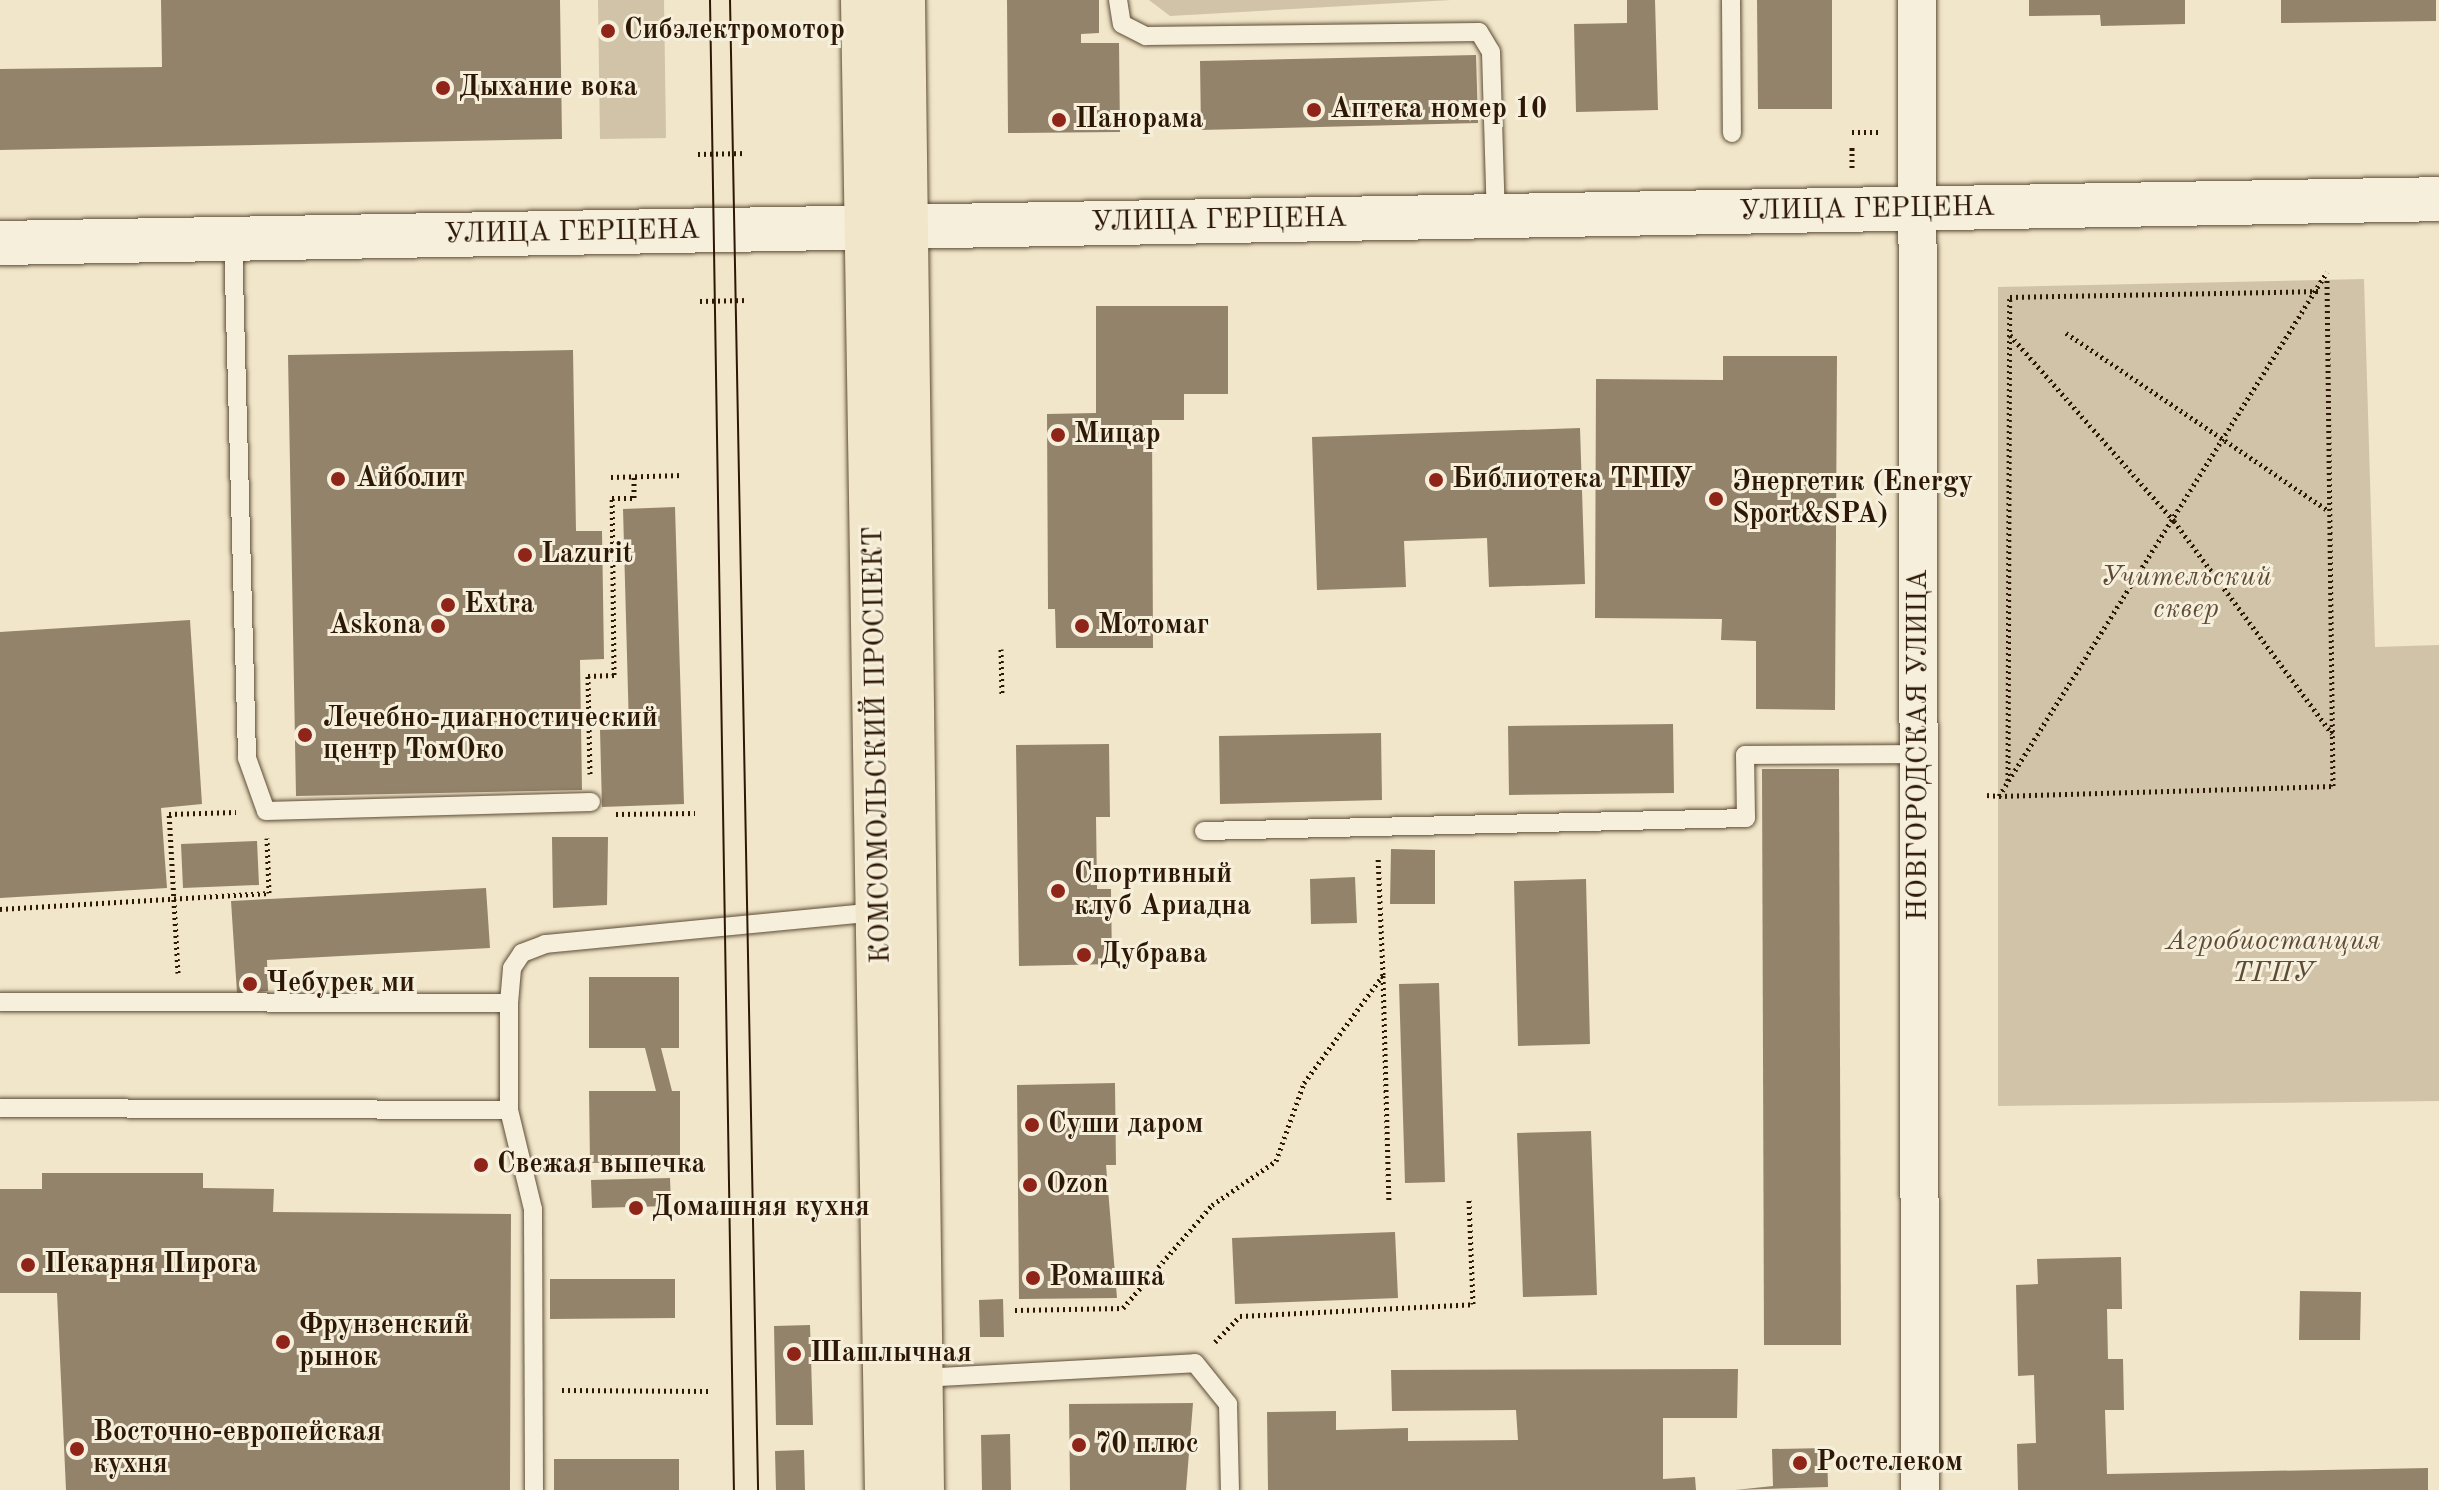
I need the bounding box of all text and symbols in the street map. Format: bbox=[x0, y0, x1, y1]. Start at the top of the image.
place label: Сибэлектромотор bbox=[624, 14, 845, 48]
marker: Сибэлектромотор bbox=[599, 22, 617, 40]
place label: Дыхание вока bbox=[459, 71, 638, 105]
marker: Дыхание вока bbox=[434, 79, 452, 97]
place label: Аптека номер 10 bbox=[1330, 93, 1547, 127]
marker: Аптека номер 10 bbox=[1305, 101, 1323, 119]
place label: Панорама bbox=[1075, 103, 1204, 137]
marker: Панорама bbox=[1050, 111, 1068, 129]
street label: УЛИЦА ГЕРЦЕНА bbox=[1739, 191, 1995, 229]
street label: УЛИЦА ГЕРЦЕНА bbox=[1091, 202, 1347, 240]
street label: УЛИЦА ГЕРЦЕНА bbox=[444, 214, 700, 252]
place label: Мицар bbox=[1074, 418, 1161, 452]
marker: Мицар bbox=[1049, 426, 1067, 444]
place label: Айболит bbox=[356, 462, 465, 496]
place label: Библиотека ТГПУ bbox=[1452, 463, 1693, 497]
place label: Энергетик (Energy Sport&SPA) bbox=[1732, 466, 1973, 532]
marker: Айболит bbox=[327, 468, 349, 490]
marker: Библиотека ТГПУ bbox=[1427, 471, 1445, 489]
marker: Энергетик (Energy Sport&SPA) bbox=[1707, 490, 1725, 508]
street label: КОМСОМОЛЬСКИЙ ПРОСПЕКТ bbox=[857, 526, 899, 964]
place label: Lazurit bbox=[541, 538, 633, 572]
marker: Lazurit bbox=[516, 546, 534, 564]
park label: Учительский сквер bbox=[2100, 561, 2272, 627]
street label: НОВГОРОДСКАЯ УЛИЦА bbox=[1902, 569, 1936, 921]
place label: Extra bbox=[464, 588, 534, 622]
marker: Extra bbox=[439, 596, 457, 614]
place label: Askona bbox=[329, 609, 422, 643]
place label: Мотомаг bbox=[1098, 609, 1209, 643]
marker: Askona bbox=[429, 617, 447, 635]
marker: Мотомаг bbox=[1073, 617, 1091, 635]
place label: Лечебно-диагностический центр ТомОко bbox=[323, 702, 658, 768]
marker: Лечебно-диагностический центр ТомОко bbox=[294, 724, 316, 746]
place label: Спортивный клуб Ариадна bbox=[1074, 858, 1251, 924]
marker: Спортивный клуб Ариадна bbox=[1049, 882, 1067, 900]
park label: Агробиостанция ТГПУ bbox=[2166, 925, 2380, 991]
place label: Дубрава bbox=[1100, 938, 1207, 972]
marker: Дубрава bbox=[1075, 946, 1093, 964]
place label: Чебурек ми bbox=[266, 967, 415, 1001]
marker: Чебурек ми bbox=[241, 975, 259, 993]
place label: Суши даром bbox=[1048, 1108, 1203, 1142]
marker: Суши даром bbox=[1023, 1116, 1041, 1134]
place label: Свежая выпечка bbox=[497, 1148, 706, 1182]
marker: Свежая выпечка bbox=[472, 1156, 490, 1174]
place label: Ozon bbox=[1046, 1168, 1108, 1202]
marker: Ozon bbox=[1021, 1176, 1039, 1194]
place label: Домашняя кухня bbox=[652, 1191, 870, 1225]
marker: Домашняя кухня bbox=[627, 1199, 645, 1217]
place label: Пекарня Пирога bbox=[44, 1248, 257, 1282]
marker: Пекарня Пирога bbox=[19, 1256, 37, 1274]
place label: Ромашка bbox=[1049, 1261, 1165, 1295]
marker: Ромашка bbox=[1024, 1269, 1042, 1287]
place label: Фрунзенский рынок bbox=[299, 1309, 470, 1375]
marker: Фрунзенский рынок bbox=[274, 1333, 292, 1351]
place label: Шашлычная bbox=[810, 1337, 972, 1371]
marker: Шашлычная bbox=[785, 1345, 803, 1363]
place label: Восточно-европейская кухня bbox=[93, 1416, 381, 1482]
place label: 70 плюс bbox=[1095, 1428, 1199, 1462]
marker: 70 плюс bbox=[1070, 1436, 1088, 1454]
marker: Восточно-европейская кухня bbox=[68, 1440, 86, 1458]
place label: Ростелеком bbox=[1816, 1446, 1963, 1480]
marker: Ростелеком bbox=[1791, 1454, 1809, 1472]

